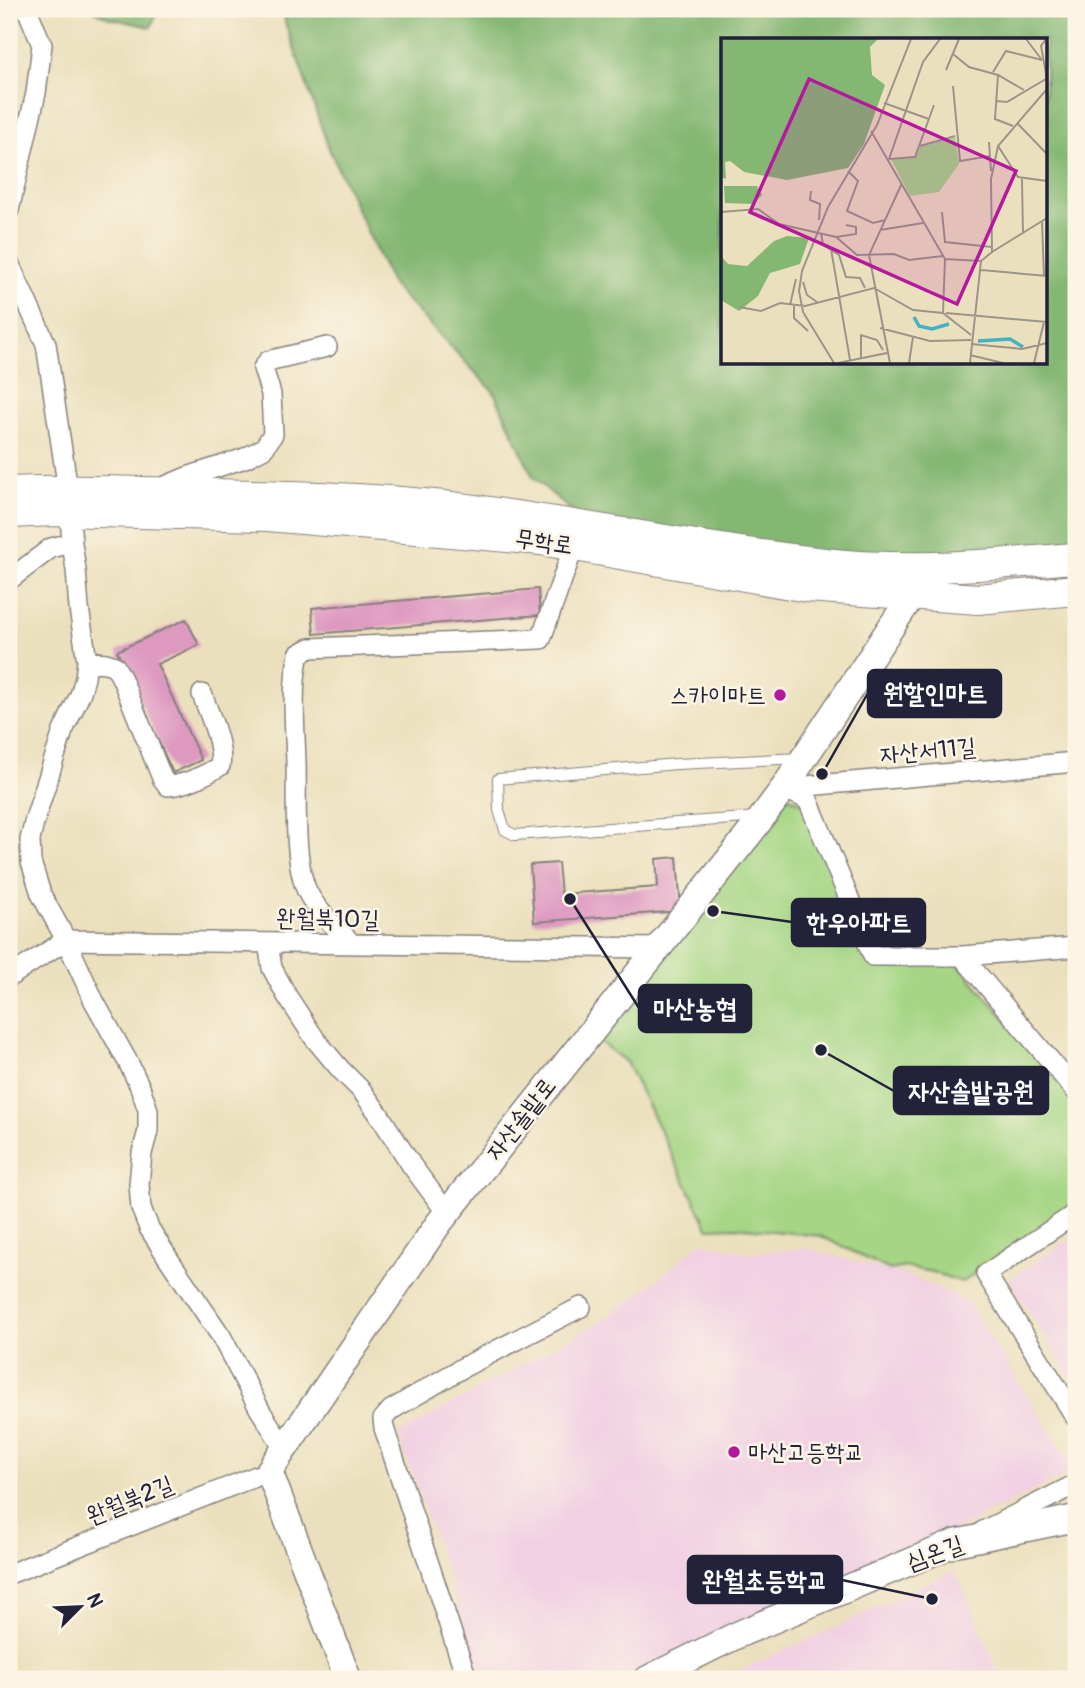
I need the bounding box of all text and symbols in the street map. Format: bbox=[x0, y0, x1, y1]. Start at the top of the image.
inset map bbox=[721, 38, 1046, 364]
street label: 무학로 bbox=[513, 524, 575, 560]
callout: 원할인마트 bbox=[868, 670, 1001, 717]
text: 원할인마트 bbox=[883, 678, 987, 710]
place label: 스카이마트 bbox=[669, 681, 766, 710]
marker: 스카이마트 bbox=[772, 687, 788, 703]
street label: 자산서11길 bbox=[879, 732, 977, 770]
callout: 한우아파트 bbox=[792, 899, 925, 946]
street label: 완월북10길 bbox=[276, 904, 380, 934]
text: 한우아파트 bbox=[806, 907, 911, 939]
callout: 마산농협 bbox=[639, 985, 751, 1032]
text: 마산농협 bbox=[653, 993, 737, 1025]
callout: 자산솔밭공원 bbox=[894, 1067, 1048, 1114]
street label: 자산솔밭로 bbox=[480, 1072, 562, 1166]
text: 자산솔밭공원 bbox=[908, 1076, 1034, 1108]
place label: 마산고등학교 bbox=[748, 1438, 864, 1467]
marker: 마산고등학교 bbox=[726, 1444, 742, 1460]
street label: 완월북2길 bbox=[83, 1470, 177, 1530]
street label: 심온길 bbox=[903, 1529, 967, 1577]
callout: 완월초등학교 bbox=[688, 1556, 842, 1603]
text: 완월초등학교 bbox=[702, 1565, 828, 1597]
north arrow bbox=[46, 1572, 116, 1642]
text: N bbox=[81, 1590, 108, 1611]

